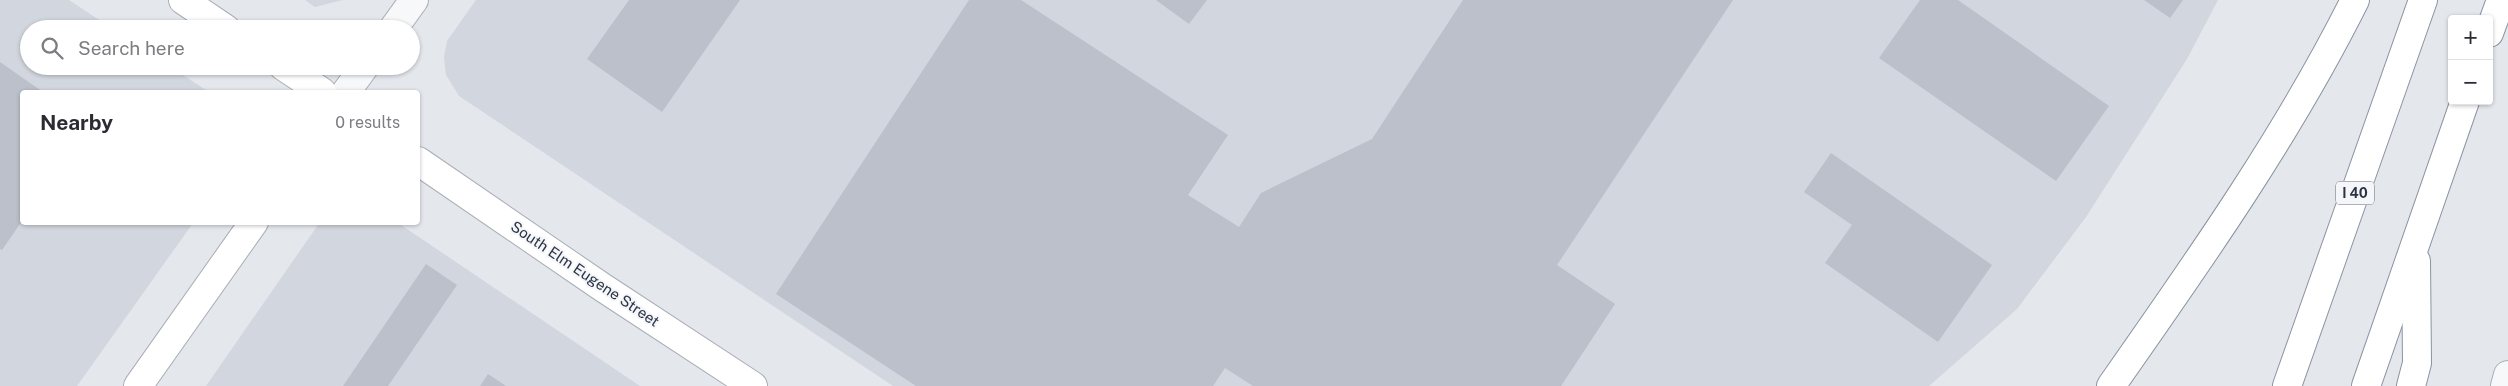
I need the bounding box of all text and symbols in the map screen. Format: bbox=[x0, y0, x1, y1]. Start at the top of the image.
map controls bbox=[2448, 15, 2493, 105]
button: + bbox=[2448, 15, 2493, 60]
search box bbox=[20, 20, 420, 75]
icon: search bbox=[38, 34, 66, 62]
text: Search here bbox=[78, 37, 185, 59]
button: − bbox=[2448, 60, 2493, 105]
text: Nearby bbox=[40, 110, 113, 135]
text: 0 results bbox=[335, 113, 400, 132]
road number: I 40 bbox=[2336, 182, 2374, 204]
street label: South Elm Eugene Street bbox=[508, 217, 663, 330]

